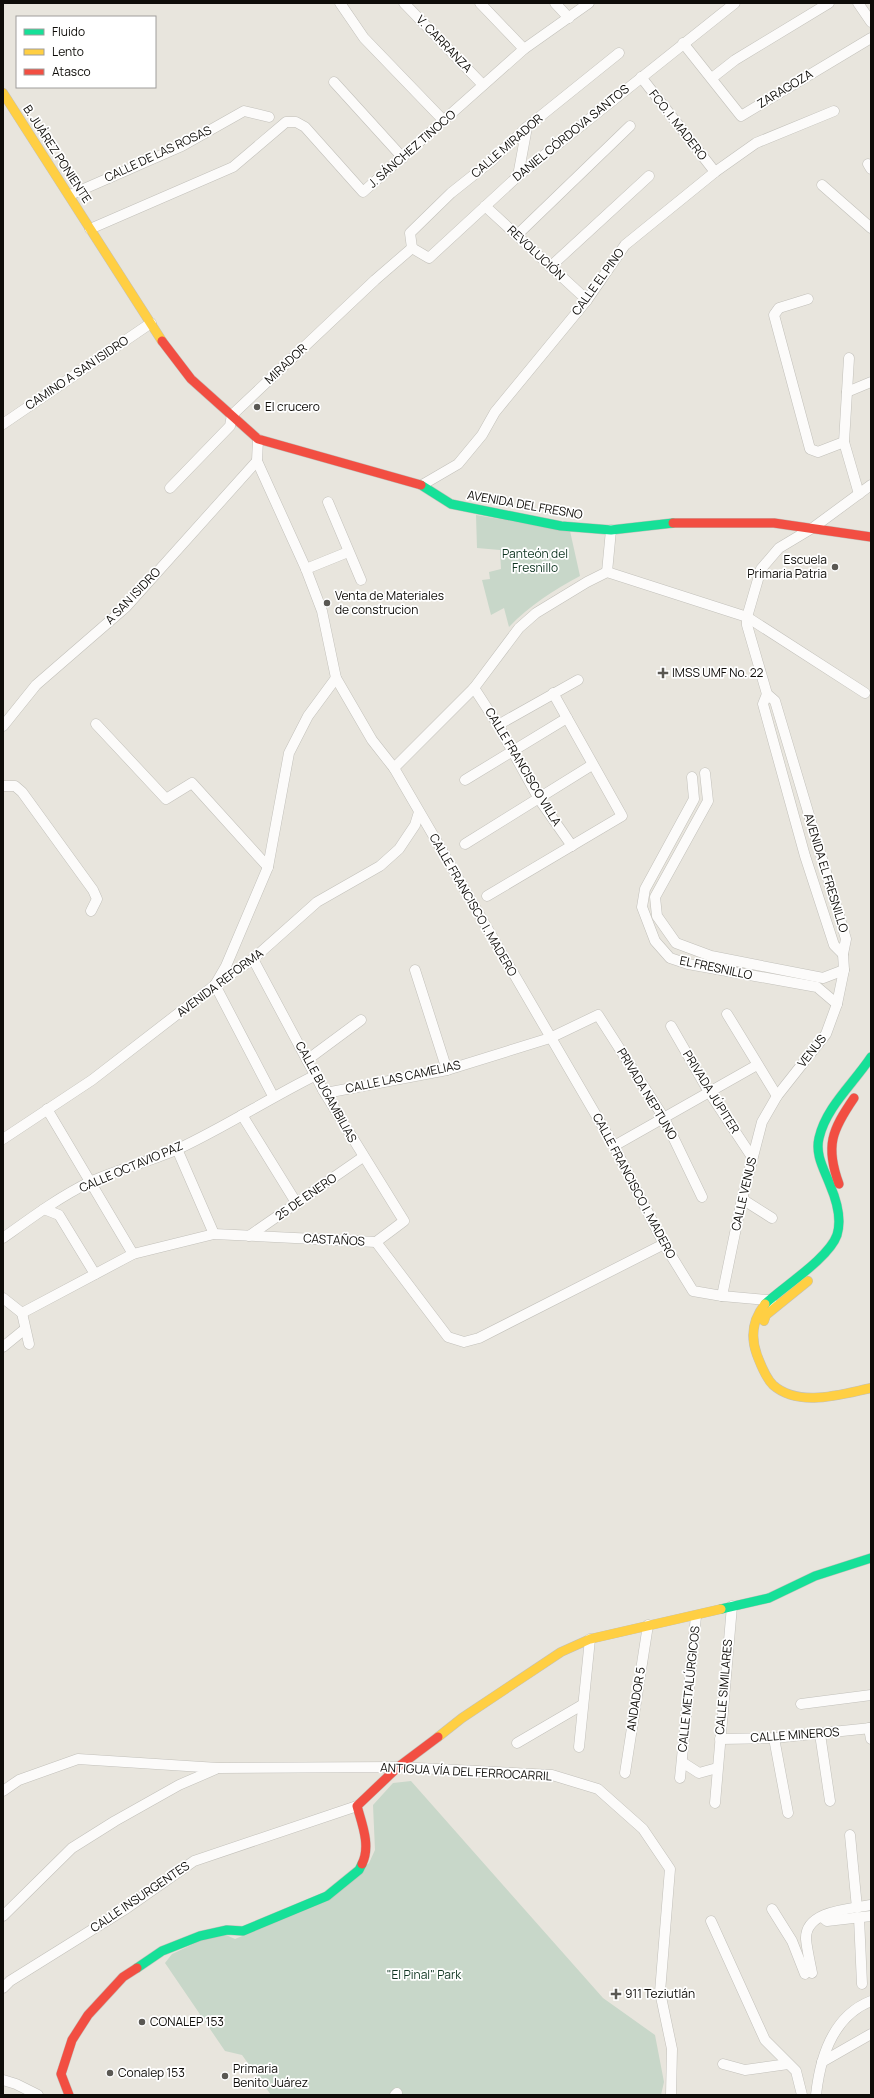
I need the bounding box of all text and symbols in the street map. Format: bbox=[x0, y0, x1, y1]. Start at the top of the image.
street label: V. CARRANZA bbox=[413, 11, 476, 76]
legend bbox=[16, 16, 156, 88]
text: Fluido bbox=[52, 23, 85, 40]
text: Lento bbox=[52, 43, 84, 60]
text: Atasco bbox=[52, 63, 91, 80]
street label: ZARAGOZA bbox=[754, 65, 816, 112]
street label: DANIEL CÓRDOVA SANTOS bbox=[509, 80, 632, 185]
street label: FCO. I. MADERO bbox=[645, 86, 712, 164]
street label: B. JUÁREZ PONIENTE bbox=[19, 101, 96, 206]
street label: J. SÁNCHEZ TINOCO bbox=[364, 106, 459, 192]
street label: CALLE MIRADOR bbox=[467, 109, 546, 181]
street label: CALLE DE LAS ROSAS bbox=[101, 121, 214, 186]
street label: REVOLUCIÓN bbox=[504, 222, 569, 284]
street label: CALLE EL PINO bbox=[567, 244, 628, 319]
street label: CAMINO A SAN ISIDRO bbox=[22, 332, 132, 413]
street label: MIRADOR bbox=[261, 339, 311, 388]
place label: El crucero bbox=[265, 398, 320, 415]
marker: El crucero bbox=[252, 402, 262, 412]
street label: AVENIDA DEL FRESNO bbox=[466, 486, 584, 523]
park label: Panteón del Fresnillo bbox=[502, 545, 568, 576]
place label: Escuela Primaria Patria bbox=[747, 551, 827, 582]
marker: Escuela Primaria Patria bbox=[830, 562, 840, 572]
street label: A SAN ISIDRO bbox=[101, 563, 164, 628]
place label: Venta de Materiales de construcion bbox=[335, 587, 444, 618]
marker: Venta de Materiales de construcion bbox=[322, 598, 332, 608]
place label: IMSS UMF No. 22 bbox=[672, 664, 764, 681]
marker: IMSS UMF No. 22 bbox=[657, 667, 669, 679]
street label: CALLE FRANCISCO VILLA bbox=[481, 704, 566, 829]
street label: AVENIDA EL FRESNILLO bbox=[800, 811, 853, 935]
street label: CALLE FRANCISCO I. MADERO bbox=[425, 830, 522, 980]
street label: AVENIDA REFORMA bbox=[173, 944, 267, 1021]
street label: EL FRESNILLO bbox=[678, 952, 754, 984]
street label: VENUS bbox=[793, 1031, 830, 1071]
street label: CALLE BUGAMBILIAS bbox=[292, 1038, 361, 1145]
street label: PRIVADA NEPTUNO bbox=[613, 1045, 682, 1143]
street label: PRIVADA JÚPITER bbox=[679, 1047, 744, 1137]
street label: CALLE LAS CAMELIAS bbox=[344, 1056, 462, 1097]
street label: CALLE FRANCISCO I. MADERO bbox=[589, 1110, 680, 1262]
street label: CALLE OCTAVIO PAZ bbox=[76, 1137, 185, 1196]
street label: CALLE VENUS bbox=[727, 1155, 760, 1232]
street label: 25 DE ENERO bbox=[272, 1169, 340, 1224]
street label: CASTAÑOS bbox=[303, 1229, 365, 1250]
street label: CALLE METALÚRGICOS bbox=[673, 1625, 704, 1753]
street label: CALLE SIMILARES bbox=[711, 1639, 736, 1735]
street label: ANDADOR 5 bbox=[622, 1665, 649, 1732]
street label: CALLE MINEROS bbox=[750, 1723, 840, 1746]
street label: ANTIGUA VÍA DEL FERROCARRIL bbox=[380, 1759, 552, 1784]
street label: CALLE INSURGENTES bbox=[87, 1857, 193, 1936]
park label: "El Pinal" Park bbox=[387, 1966, 462, 1983]
place label: 911 Teziutlán bbox=[625, 1985, 695, 2002]
marker: 911 Teziutlán bbox=[610, 1988, 622, 2000]
place label: CONALEP 153 bbox=[150, 2013, 224, 2030]
marker: CONALEP 153 bbox=[137, 2017, 147, 2027]
place label: Primaria Benito Juárez bbox=[233, 2060, 308, 2091]
place label: Conalep 153 bbox=[118, 2064, 185, 2081]
marker: Conalep 153 bbox=[105, 2068, 115, 2078]
marker: Primaria Benito Juárez bbox=[220, 2071, 230, 2081]

